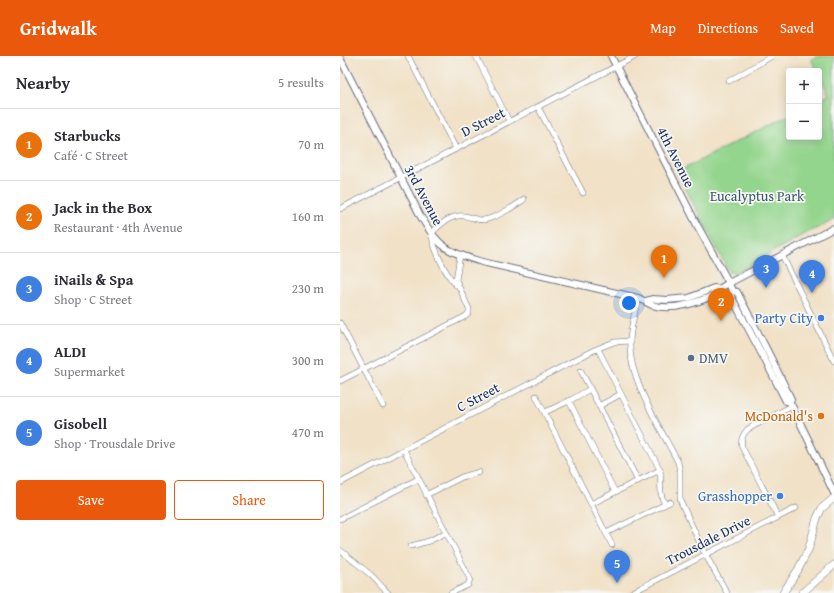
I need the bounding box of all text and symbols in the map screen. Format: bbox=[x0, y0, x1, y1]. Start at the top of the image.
text: Gridwalk bbox=[20, 14, 97, 42]
text: Map bbox=[650, 18, 676, 38]
text: Directions bbox=[698, 18, 758, 38]
text: Saved bbox=[780, 18, 814, 38]
map controls bbox=[786, 68, 822, 140]
button: + bbox=[786, 68, 822, 104]
text: Nearby bbox=[16, 70, 70, 95]
text: 5 results bbox=[278, 73, 324, 92]
street label: D Street bbox=[458, 102, 509, 142]
button: − bbox=[786, 104, 822, 140]
street label: 4th Avenue bbox=[652, 123, 700, 191]
text: Starbucks bbox=[54, 125, 121, 146]
text: 1 bbox=[26, 135, 32, 154]
text: 70 m bbox=[298, 135, 324, 154]
text: Café · C Street bbox=[54, 146, 128, 165]
street label: 3rd Avenue bbox=[400, 161, 449, 229]
park label: Eucalyptus Park bbox=[710, 186, 805, 206]
text: Jack in the Box bbox=[54, 197, 152, 218]
text: 2 bbox=[26, 207, 32, 226]
text: 160 m bbox=[292, 207, 324, 226]
text: Restaurant · 4th Avenue bbox=[54, 218, 183, 237]
pin: 1 bbox=[651, 245, 677, 278]
pin: 3 bbox=[753, 255, 779, 288]
pin: 4 bbox=[799, 260, 825, 293]
text: iNails & Spa bbox=[54, 269, 133, 290]
text: 3 bbox=[26, 279, 32, 298]
text: 230 m bbox=[292, 279, 324, 298]
pin: 2 bbox=[708, 288, 734, 321]
text: Shop · C Street bbox=[54, 290, 132, 309]
your location bbox=[619, 293, 639, 313]
place label: Party City bbox=[755, 308, 813, 328]
marker: Party City bbox=[816, 313, 826, 323]
text: ALDI bbox=[54, 341, 86, 362]
place label: DMV bbox=[699, 348, 728, 368]
text: 4 bbox=[26, 351, 32, 370]
text: 300 m bbox=[292, 351, 324, 370]
marker: DMV bbox=[686, 353, 696, 363]
text: Supermarket bbox=[54, 362, 125, 381]
street label: C Street bbox=[453, 377, 503, 417]
place label: McDonald's bbox=[745, 406, 813, 426]
marker: McDonald's bbox=[816, 411, 826, 421]
text: Gisobell bbox=[54, 413, 107, 434]
text: 5 bbox=[26, 423, 32, 442]
text: 470 m bbox=[292, 423, 324, 442]
text: Shop · Trousdale Drive bbox=[54, 434, 175, 453]
button: Save bbox=[16, 480, 166, 520]
button: Share bbox=[174, 480, 324, 520]
place label: Grasshopper bbox=[698, 486, 772, 506]
marker: Grasshopper bbox=[775, 491, 785, 501]
street label: Trousdale Drive bbox=[662, 510, 754, 570]
pin: 5 bbox=[604, 550, 630, 583]

